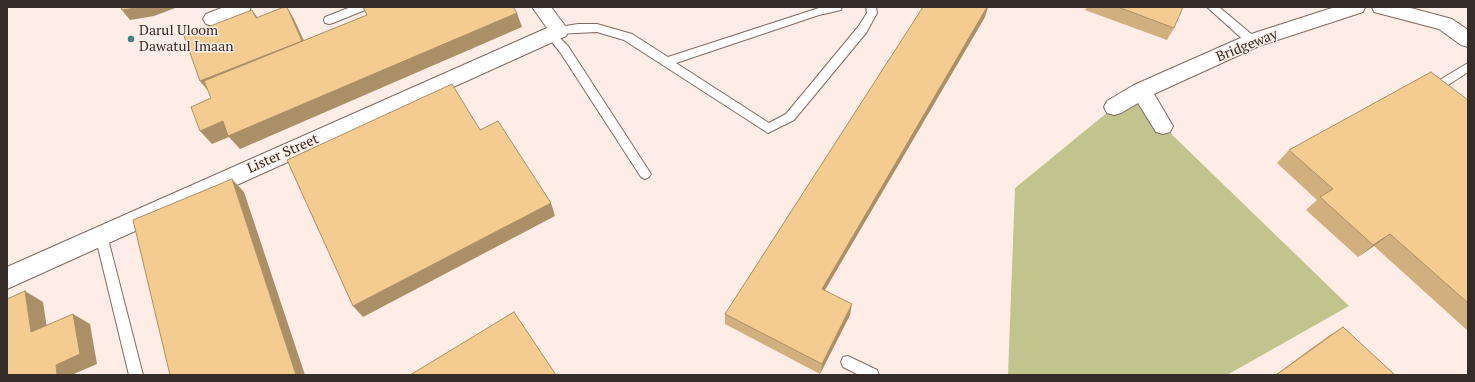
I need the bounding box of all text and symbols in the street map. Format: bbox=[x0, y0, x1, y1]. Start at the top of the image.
place label: Darul Uloom Dawatul Imaan bbox=[139, 23, 234, 56]
street label: Bridgeway bbox=[1214, 26, 1280, 66]
marker: Darul Uloom Dawatul Imaan bbox=[126, 34, 136, 44]
street label: Lister Street bbox=[245, 131, 321, 177]

